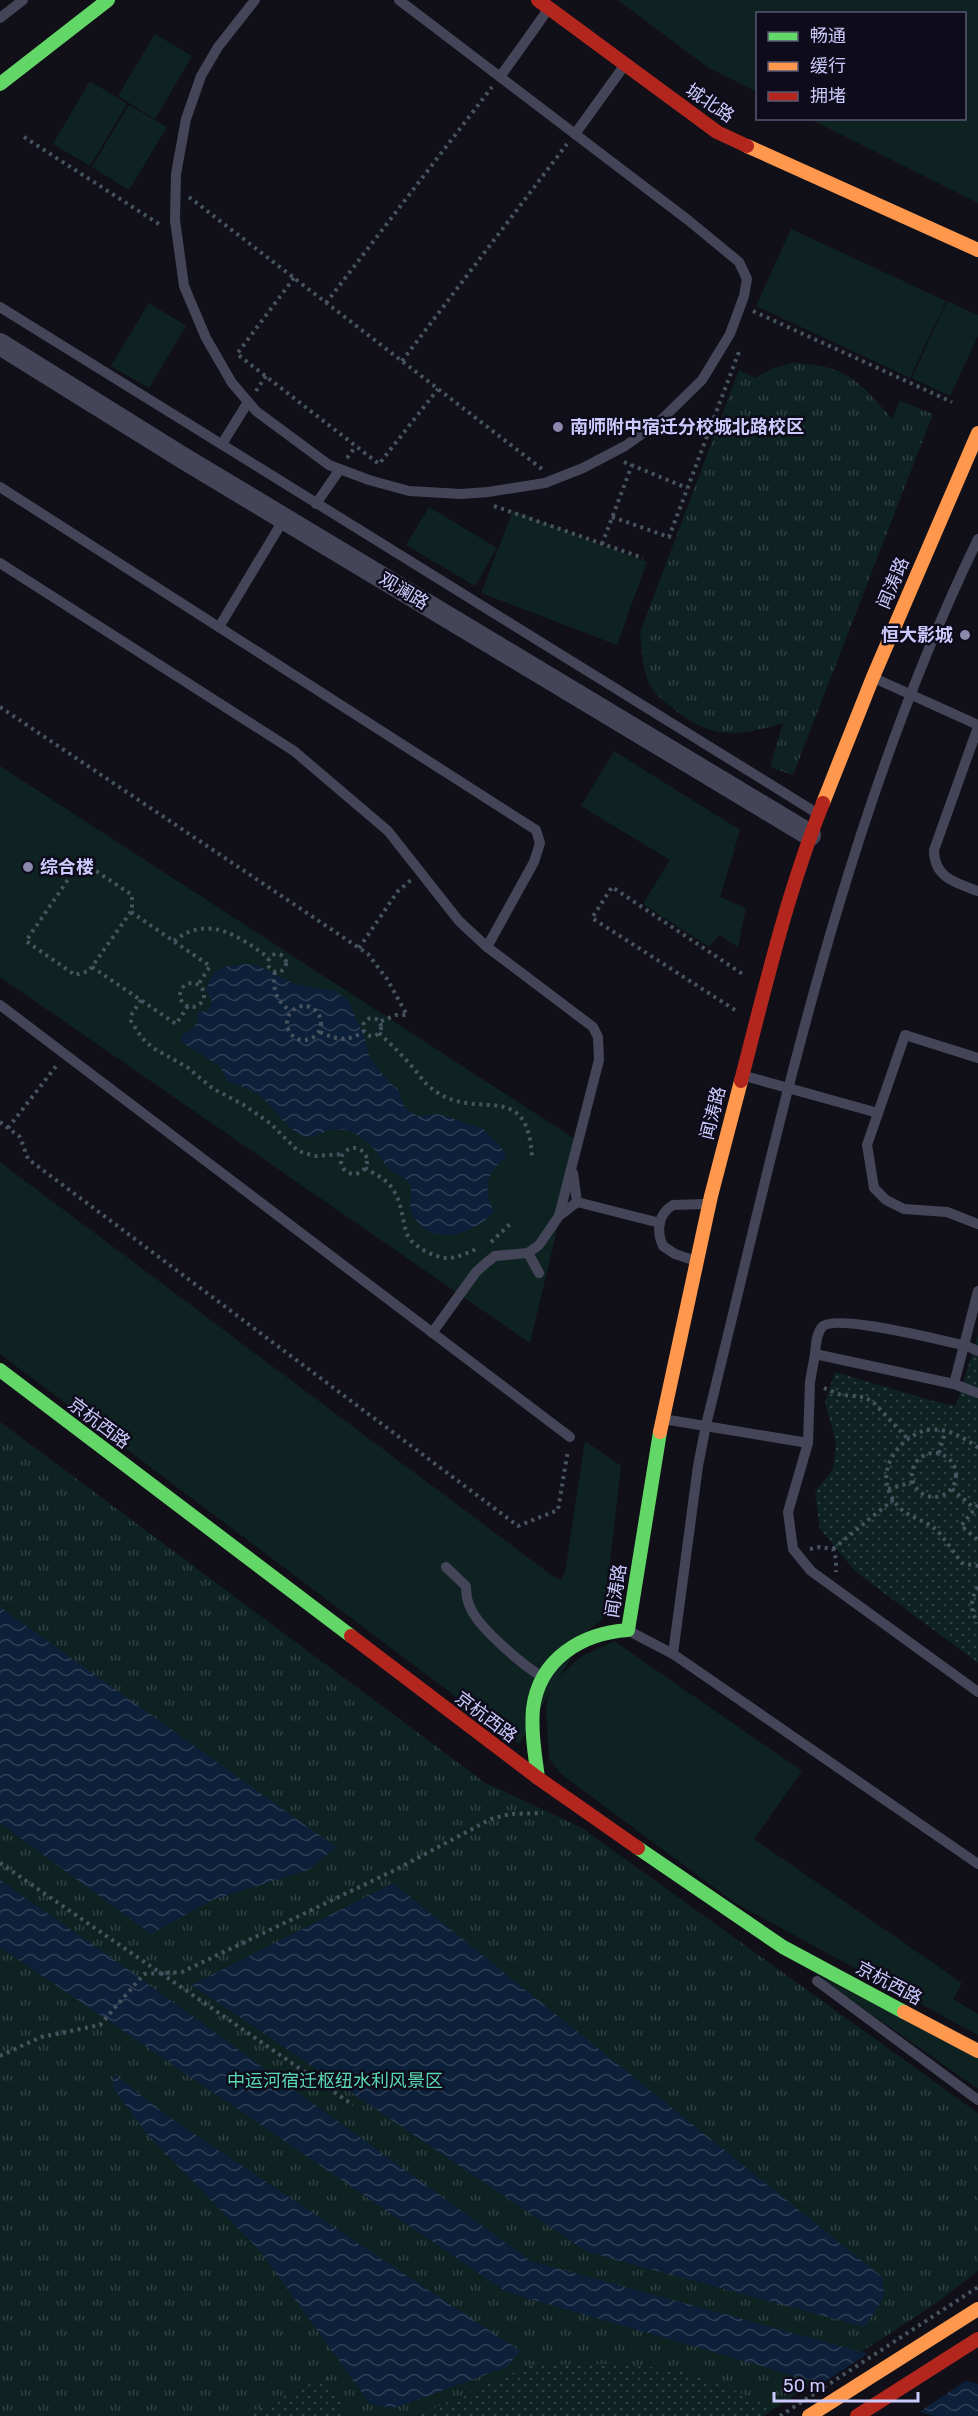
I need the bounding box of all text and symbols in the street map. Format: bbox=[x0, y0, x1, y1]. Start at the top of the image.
legend bbox=[756, 12, 966, 120]
text: 畅通 bbox=[810, 25, 846, 47]
text: 缓行 bbox=[810, 55, 846, 77]
street label: 城北路 bbox=[681, 79, 739, 127]
text: 拥堵 bbox=[810, 85, 846, 107]
place label: 南师附中宿迁分校城北路校区 bbox=[570, 416, 804, 438]
marker: 南师附中宿迁分校城北路校区 bbox=[551, 420, 565, 434]
street label: 闻涛路 bbox=[872, 554, 914, 612]
street label: 观澜路 bbox=[375, 568, 433, 614]
place label: 恒大影城 bbox=[881, 624, 953, 646]
marker: 恒大影城 bbox=[958, 628, 972, 642]
place label: 综合楼 bbox=[40, 856, 94, 878]
marker: 综合楼 bbox=[21, 860, 35, 874]
street label: 闻涛路 bbox=[696, 1084, 730, 1142]
street label: 京杭西路 bbox=[64, 1393, 134, 1453]
street label: 闻涛路 bbox=[601, 1563, 631, 1619]
street label: 京杭西路 bbox=[451, 1687, 521, 1747]
street label: 京杭西路 bbox=[852, 1956, 926, 2010]
park label: 中运河宿迁枢纽水利风景区 bbox=[227, 2070, 443, 2092]
scale bar bbox=[774, 2365, 918, 2403]
text: 50 m bbox=[783, 2375, 826, 2397]

